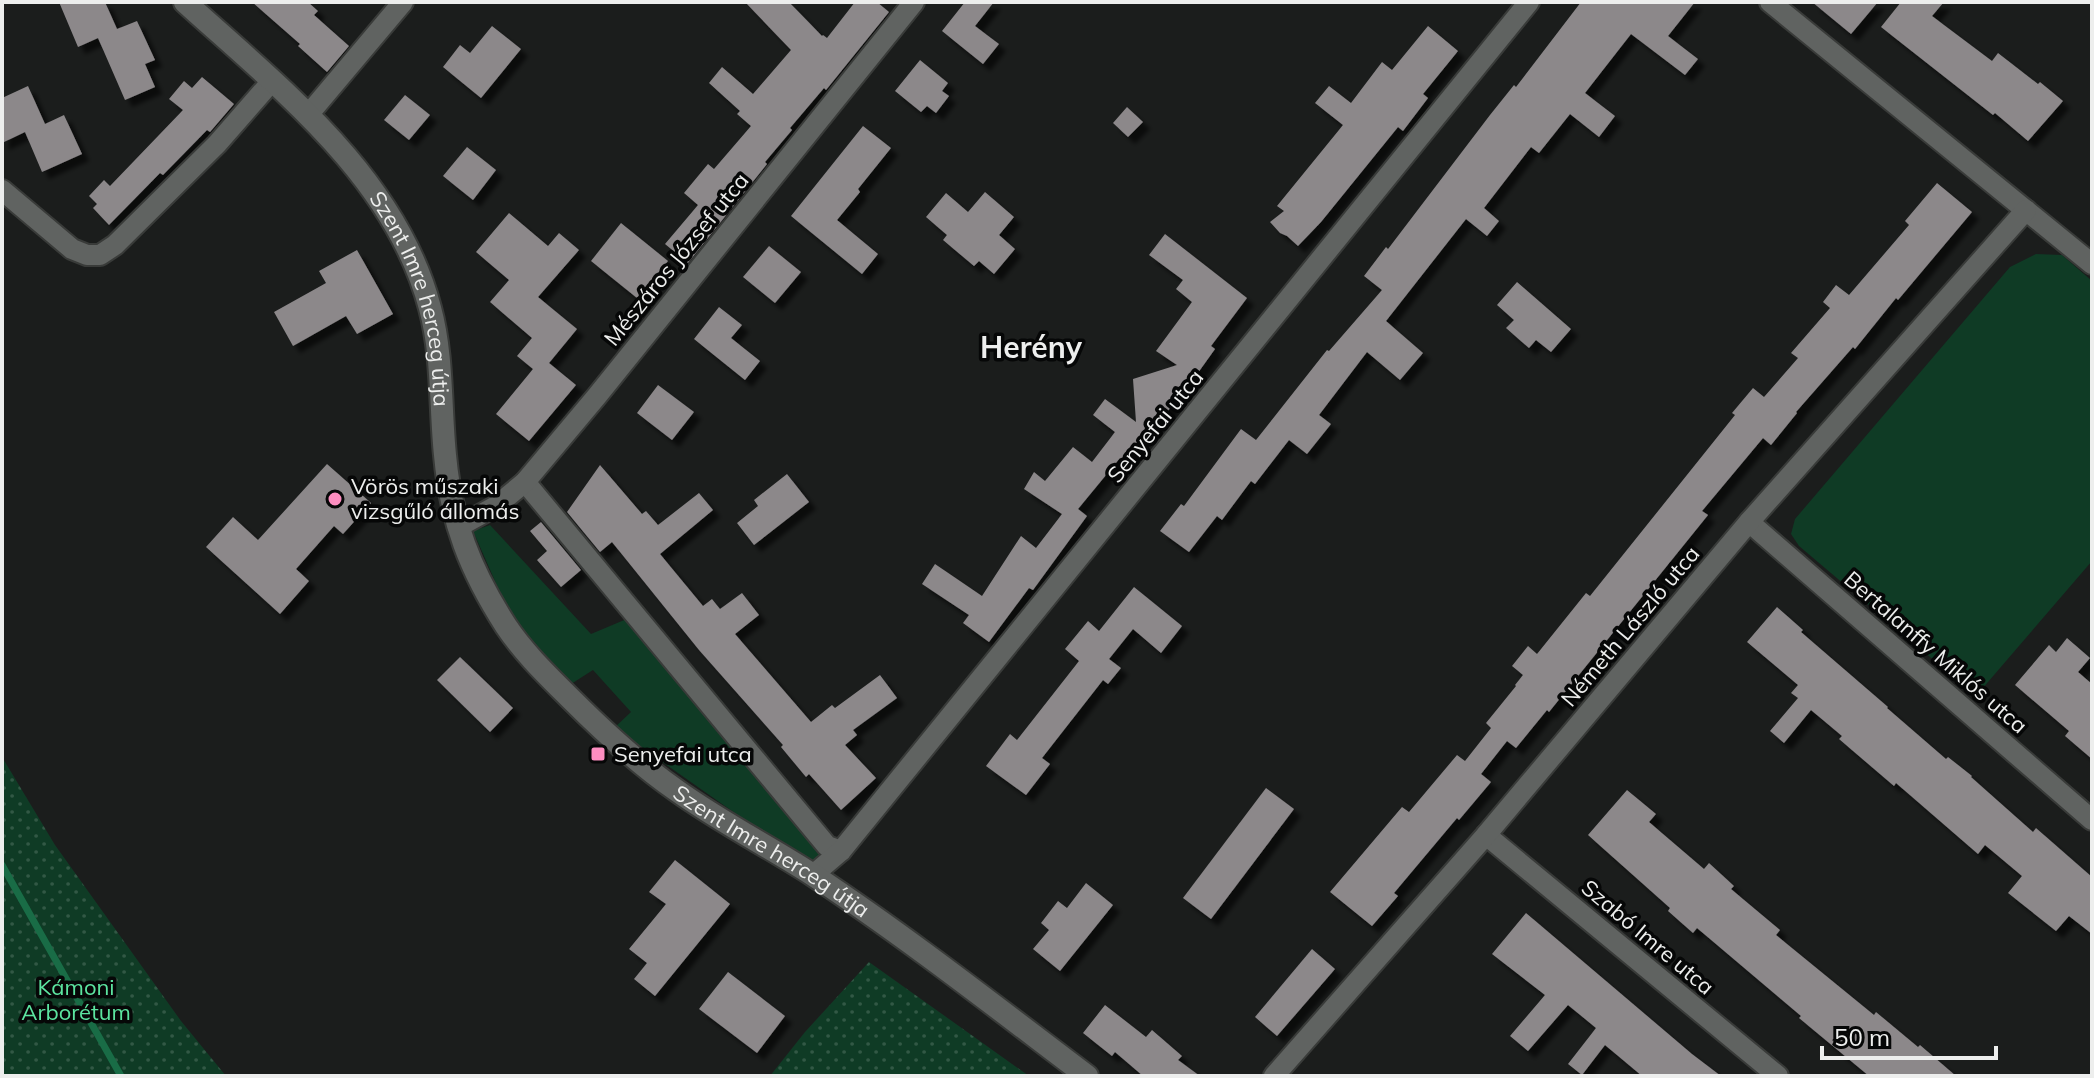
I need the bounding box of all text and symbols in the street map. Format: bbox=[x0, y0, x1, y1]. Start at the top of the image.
street label: Mészáros József utca bbox=[598, 167, 754, 351]
street label: Szent Imre herceg útja bbox=[364, 186, 456, 407]
district label: Herény bbox=[980, 328, 1083, 366]
street label: Senyefai utca bbox=[1101, 364, 1209, 488]
place label: Vörös műszaki vizsgűló állomás bbox=[351, 472, 519, 525]
marker: Vörös műszaki vizsgűló állomás bbox=[326, 490, 344, 508]
street label: Németh László utca bbox=[1555, 540, 1705, 712]
street label: Bertalanffy Miklós utca bbox=[1839, 565, 2033, 739]
place label: Senyefai utca bbox=[614, 740, 752, 768]
marker: Senyefai utca bbox=[589, 745, 607, 763]
street label: Szent Imre herceg útja bbox=[668, 778, 875, 924]
street label: Szabó Imre utca bbox=[1576, 873, 1720, 1001]
park label: Kámoni Arborétum bbox=[21, 973, 131, 1026]
scale bar bbox=[1822, 1010, 1996, 1060]
text: 50 m bbox=[1834, 1022, 1890, 1052]

